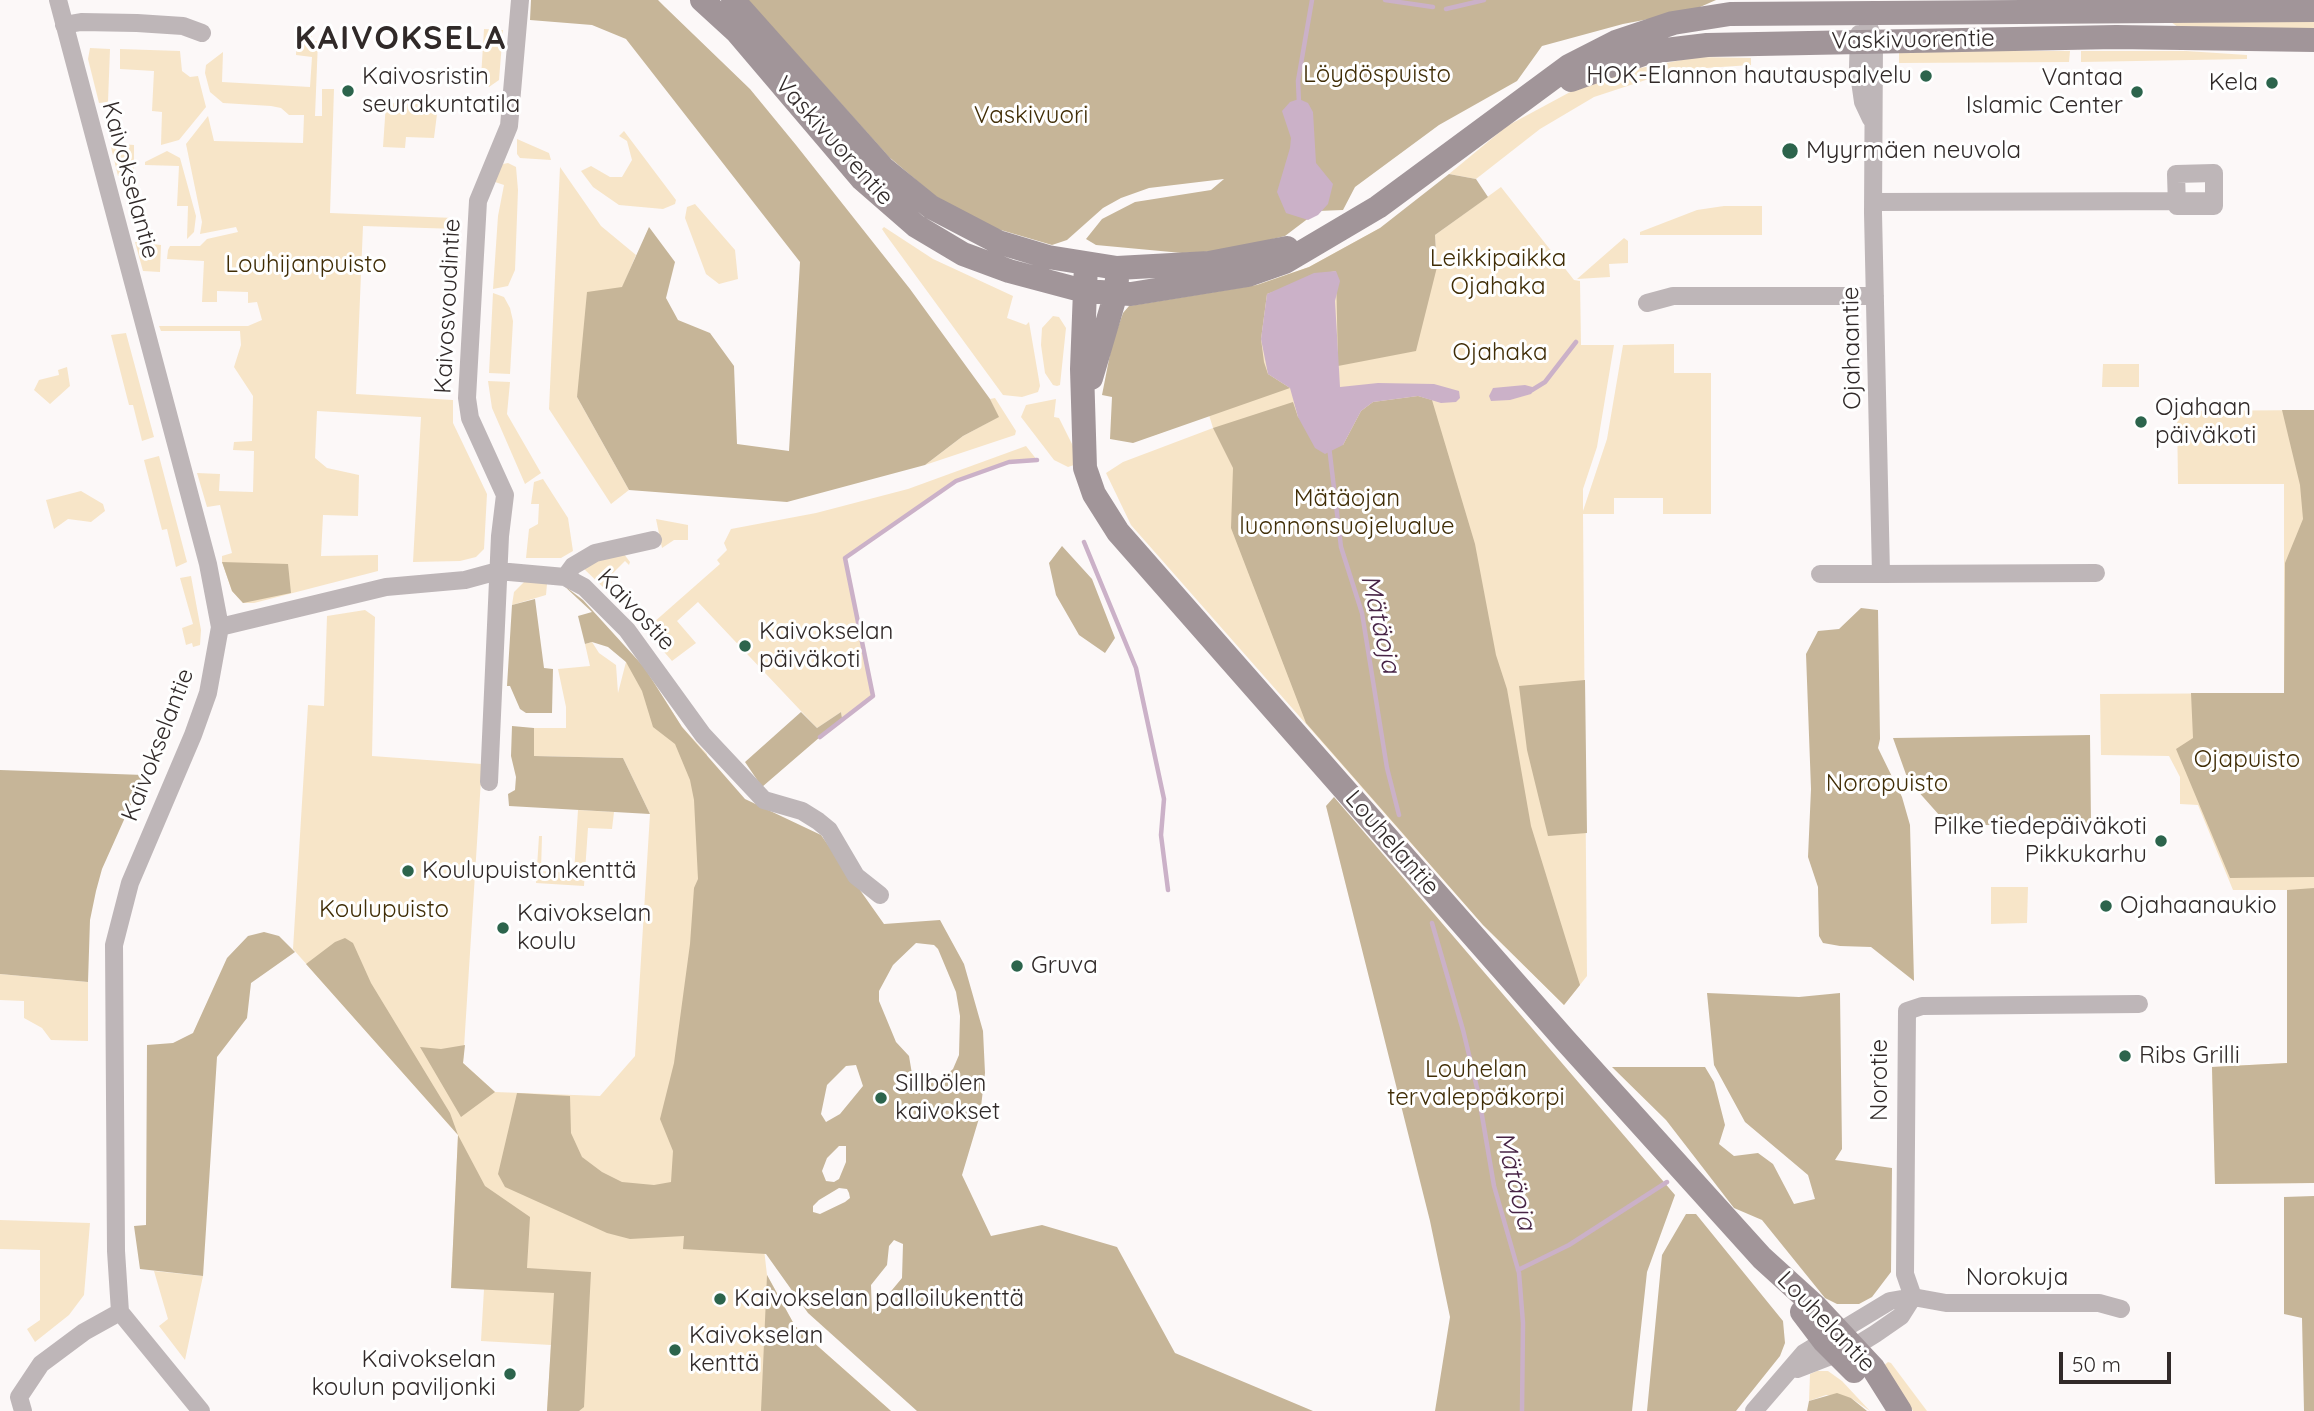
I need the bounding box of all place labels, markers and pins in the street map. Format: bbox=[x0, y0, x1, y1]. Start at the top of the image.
place label: HOK-Elannon hautauspalvelu bbox=[1586, 62, 1912, 90]
place label: Kaivosristin seurakuntatila bbox=[362, 63, 520, 119]
place label: Vantaa Islamic Center bbox=[1966, 64, 2123, 120]
marker: HOK-Elannon hautauspalvelu bbox=[1918, 68, 1934, 84]
place label: Kela bbox=[2209, 69, 2258, 97]
marker: Kela bbox=[2264, 75, 2280, 91]
marker: Kaivosristin seurakuntatila bbox=[340, 83, 356, 99]
marker: Vantaa Islamic Center bbox=[2129, 84, 2145, 100]
place label: Myyrmäen neuvola bbox=[1806, 137, 2021, 165]
marker: Myyrmäen neuvola bbox=[1780, 141, 1800, 161]
place label: Ojahaan päiväkoti bbox=[2155, 394, 2256, 450]
marker: Ojahaan päiväkoti bbox=[2133, 414, 2149, 430]
place label: Kaivokselan päiväkoti bbox=[759, 618, 893, 674]
marker: Kaivokselan päiväkoti bbox=[737, 638, 753, 654]
place label: Pilke tiedepäiväkoti Pikkukarhu bbox=[1933, 813, 2147, 869]
marker: Pilke tiedepäiväkoti Pikkukarhu bbox=[2153, 833, 2169, 849]
place label: Koulupuistonkenttä bbox=[422, 857, 636, 885]
marker: Koulupuistonkenttä bbox=[400, 863, 416, 879]
place label: Ojahaanaukio bbox=[2120, 892, 2277, 920]
marker: Ojahaanaukio bbox=[2098, 898, 2114, 914]
place label: Kaivokselan koulu bbox=[517, 900, 651, 956]
marker: Kaivokselan koulu bbox=[495, 920, 511, 936]
place label: Gruva bbox=[1031, 952, 1098, 980]
marker: Gruva bbox=[1009, 958, 1025, 974]
place label: Ribs Grilli bbox=[2139, 1042, 2240, 1070]
marker: Ribs Grilli bbox=[2117, 1048, 2133, 1064]
place label: Sillbölen kaivokset bbox=[895, 1070, 1000, 1126]
marker: Sillbölen kaivokset bbox=[873, 1090, 889, 1106]
place label: Kaivokselan palloilukenttä bbox=[734, 1285, 1024, 1313]
marker: Kaivokselan palloilukenttä bbox=[712, 1291, 728, 1307]
place label: Kaivokselan kenttä bbox=[689, 1322, 823, 1378]
marker: Kaivokselan kenttä bbox=[667, 1342, 683, 1358]
place label: Kaivokselan koulun paviljonki bbox=[311, 1346, 496, 1402]
marker: Kaivokselan koulun paviljonki bbox=[502, 1366, 518, 1382]

